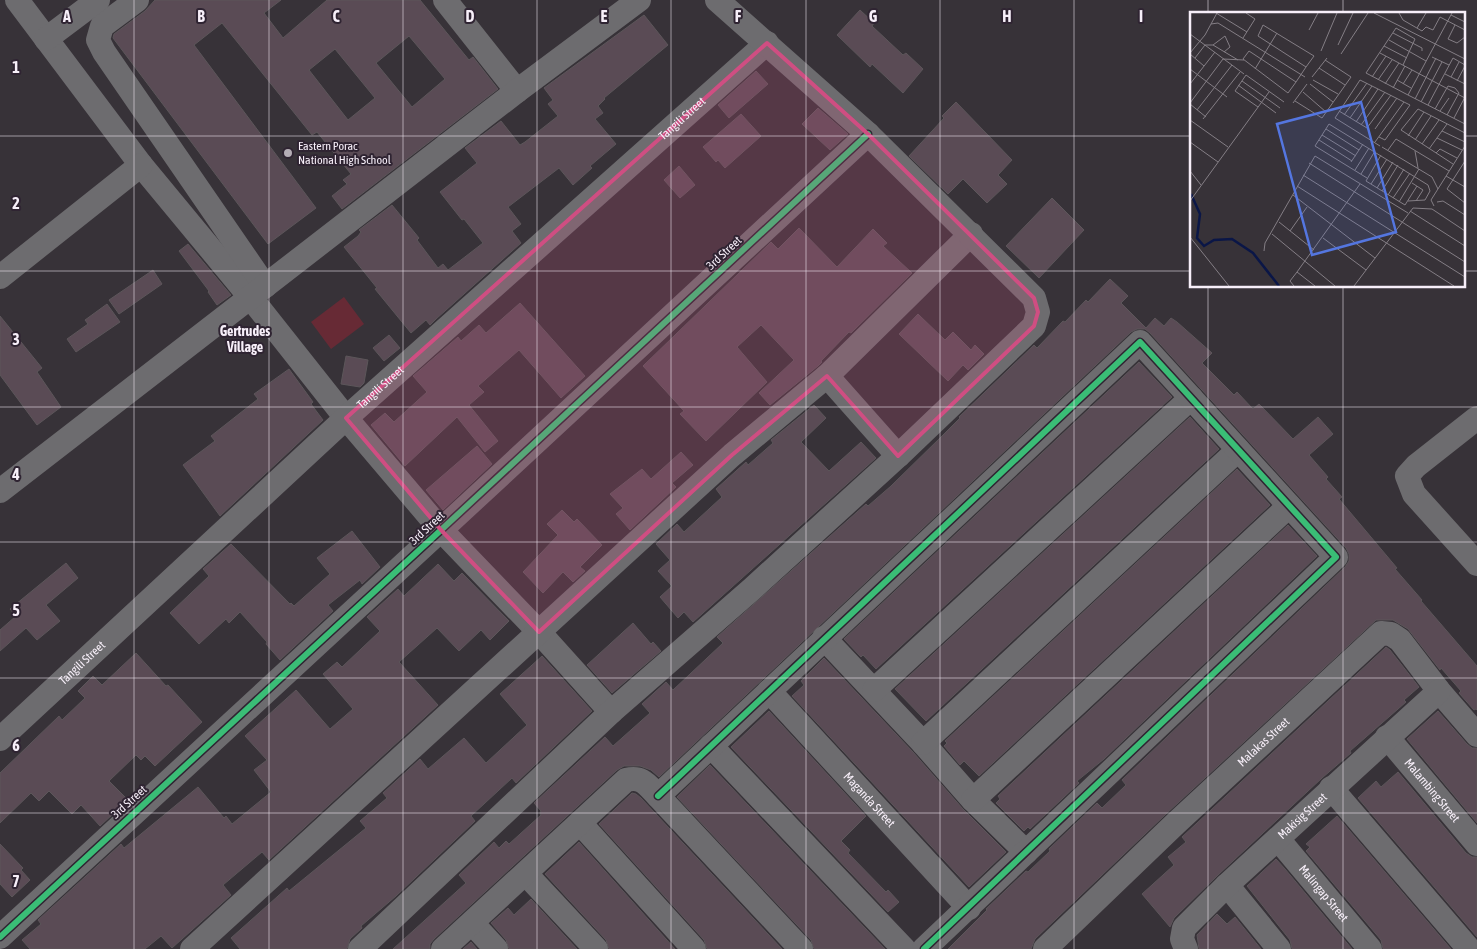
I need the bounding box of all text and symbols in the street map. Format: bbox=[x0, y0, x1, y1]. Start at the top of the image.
text: A bbox=[62, 7, 71, 25]
text: B bbox=[197, 7, 205, 25]
text: C bbox=[332, 7, 340, 25]
text: D bbox=[466, 7, 475, 25]
text: E bbox=[601, 7, 608, 25]
text: F bbox=[735, 7, 742, 25]
text: G bbox=[869, 7, 878, 25]
text: H bbox=[1002, 7, 1012, 25]
text: I bbox=[1139, 7, 1143, 25]
inset map bbox=[1190, 12, 1464, 288]
text: 1 bbox=[12, 58, 20, 76]
street label: Tangili Street bbox=[656, 94, 709, 143]
place label: Eastern Porac National High School bbox=[298, 139, 392, 167]
marker: Eastern Porac National High School bbox=[282, 147, 294, 159]
text: 2 bbox=[12, 194, 20, 212]
street label: 3rd Street bbox=[704, 233, 745, 273]
district label: Gertrudes Village bbox=[220, 323, 270, 355]
text: 3 bbox=[12, 330, 20, 348]
street label: Tangili Street bbox=[354, 363, 407, 412]
text: 4 bbox=[11, 465, 20, 483]
street label: 3rd Street bbox=[407, 508, 448, 548]
text: 5 bbox=[12, 601, 20, 619]
street label: Tangili Street bbox=[56, 638, 108, 688]
street label: Malakas Street bbox=[1235, 714, 1293, 769]
text: 6 bbox=[12, 736, 20, 754]
street label: Malambing Street bbox=[1401, 756, 1463, 826]
street label: Maganda Street bbox=[841, 770, 898, 830]
street label: 3rd Street bbox=[108, 782, 150, 822]
street label: Makisig Street bbox=[1275, 790, 1330, 842]
street label: Malingap Street bbox=[1296, 862, 1352, 925]
text: 7 bbox=[12, 872, 20, 890]

